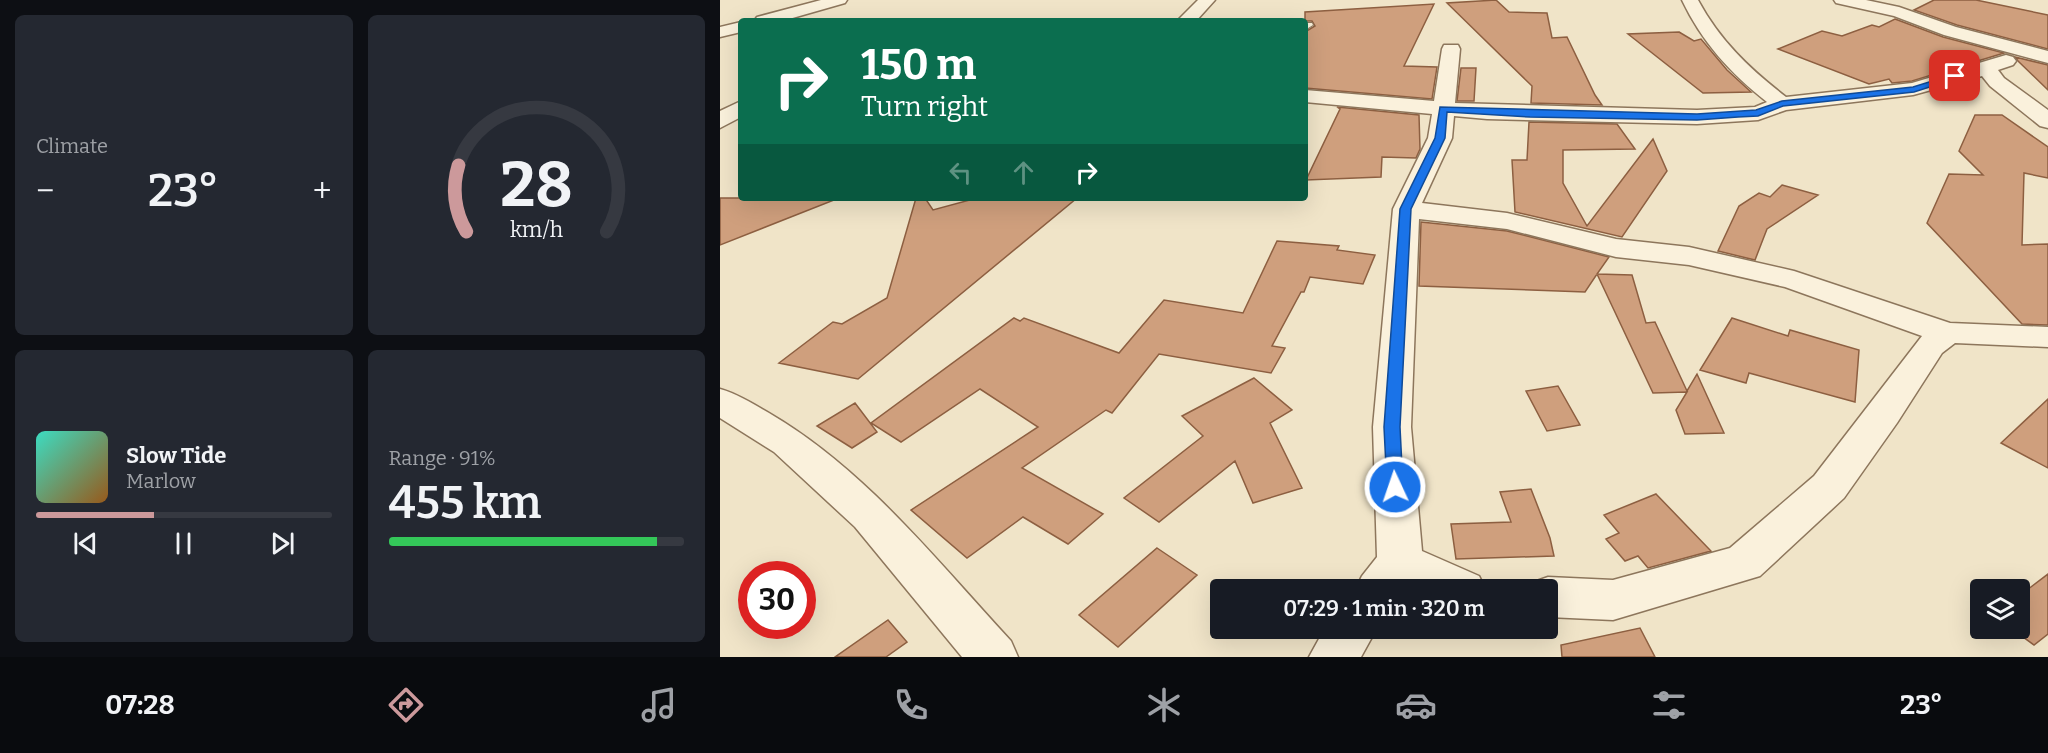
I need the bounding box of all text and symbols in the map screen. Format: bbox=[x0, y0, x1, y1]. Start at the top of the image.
text: 150 m bbox=[861, 40, 976, 90]
icon: right bbox=[762, 42, 840, 120]
pin bbox=[1929, 50, 1980, 101]
icon: arrive bbox=[1938, 59, 1971, 92]
text: Turn right bbox=[861, 91, 988, 123]
text: Climate bbox=[36, 134, 108, 158]
text: 28 bbox=[500, 148, 573, 223]
icon: left bbox=[944, 156, 977, 189]
icon: ahead bbox=[1007, 156, 1040, 189]
icon: right bbox=[1070, 156, 1103, 189]
text: 23° bbox=[148, 164, 219, 218]
text: − bbox=[36, 171, 54, 211]
text: + bbox=[313, 171, 331, 211]
text: km/h bbox=[510, 217, 563, 243]
text: Slow Tide bbox=[126, 442, 226, 469]
text: Range · 91% bbox=[389, 446, 496, 470]
position arrow bbox=[1363, 455, 1427, 519]
text: Marlow bbox=[126, 469, 196, 493]
text: 455 km bbox=[389, 476, 541, 530]
icon: previous bbox=[69, 527, 102, 560]
icon: pause bbox=[167, 527, 200, 560]
icon: next bbox=[266, 527, 299, 560]
speed limit sign: 30 bbox=[738, 561, 816, 639]
map controls bbox=[1970, 579, 2030, 639]
button: layers bbox=[1970, 579, 2030, 639]
text: 07:29 · 1 min · 320 m bbox=[1283, 595, 1485, 622]
icon: directions bbox=[385, 684, 427, 726]
icon: music bbox=[638, 684, 680, 726]
icon: phone bbox=[890, 684, 932, 726]
icon: climate bbox=[1143, 684, 1185, 726]
icon: car bbox=[1395, 684, 1437, 726]
icon: filters bbox=[1648, 684, 1690, 726]
text: 07:28 bbox=[105, 689, 175, 721]
text: 23° bbox=[1900, 689, 1943, 721]

